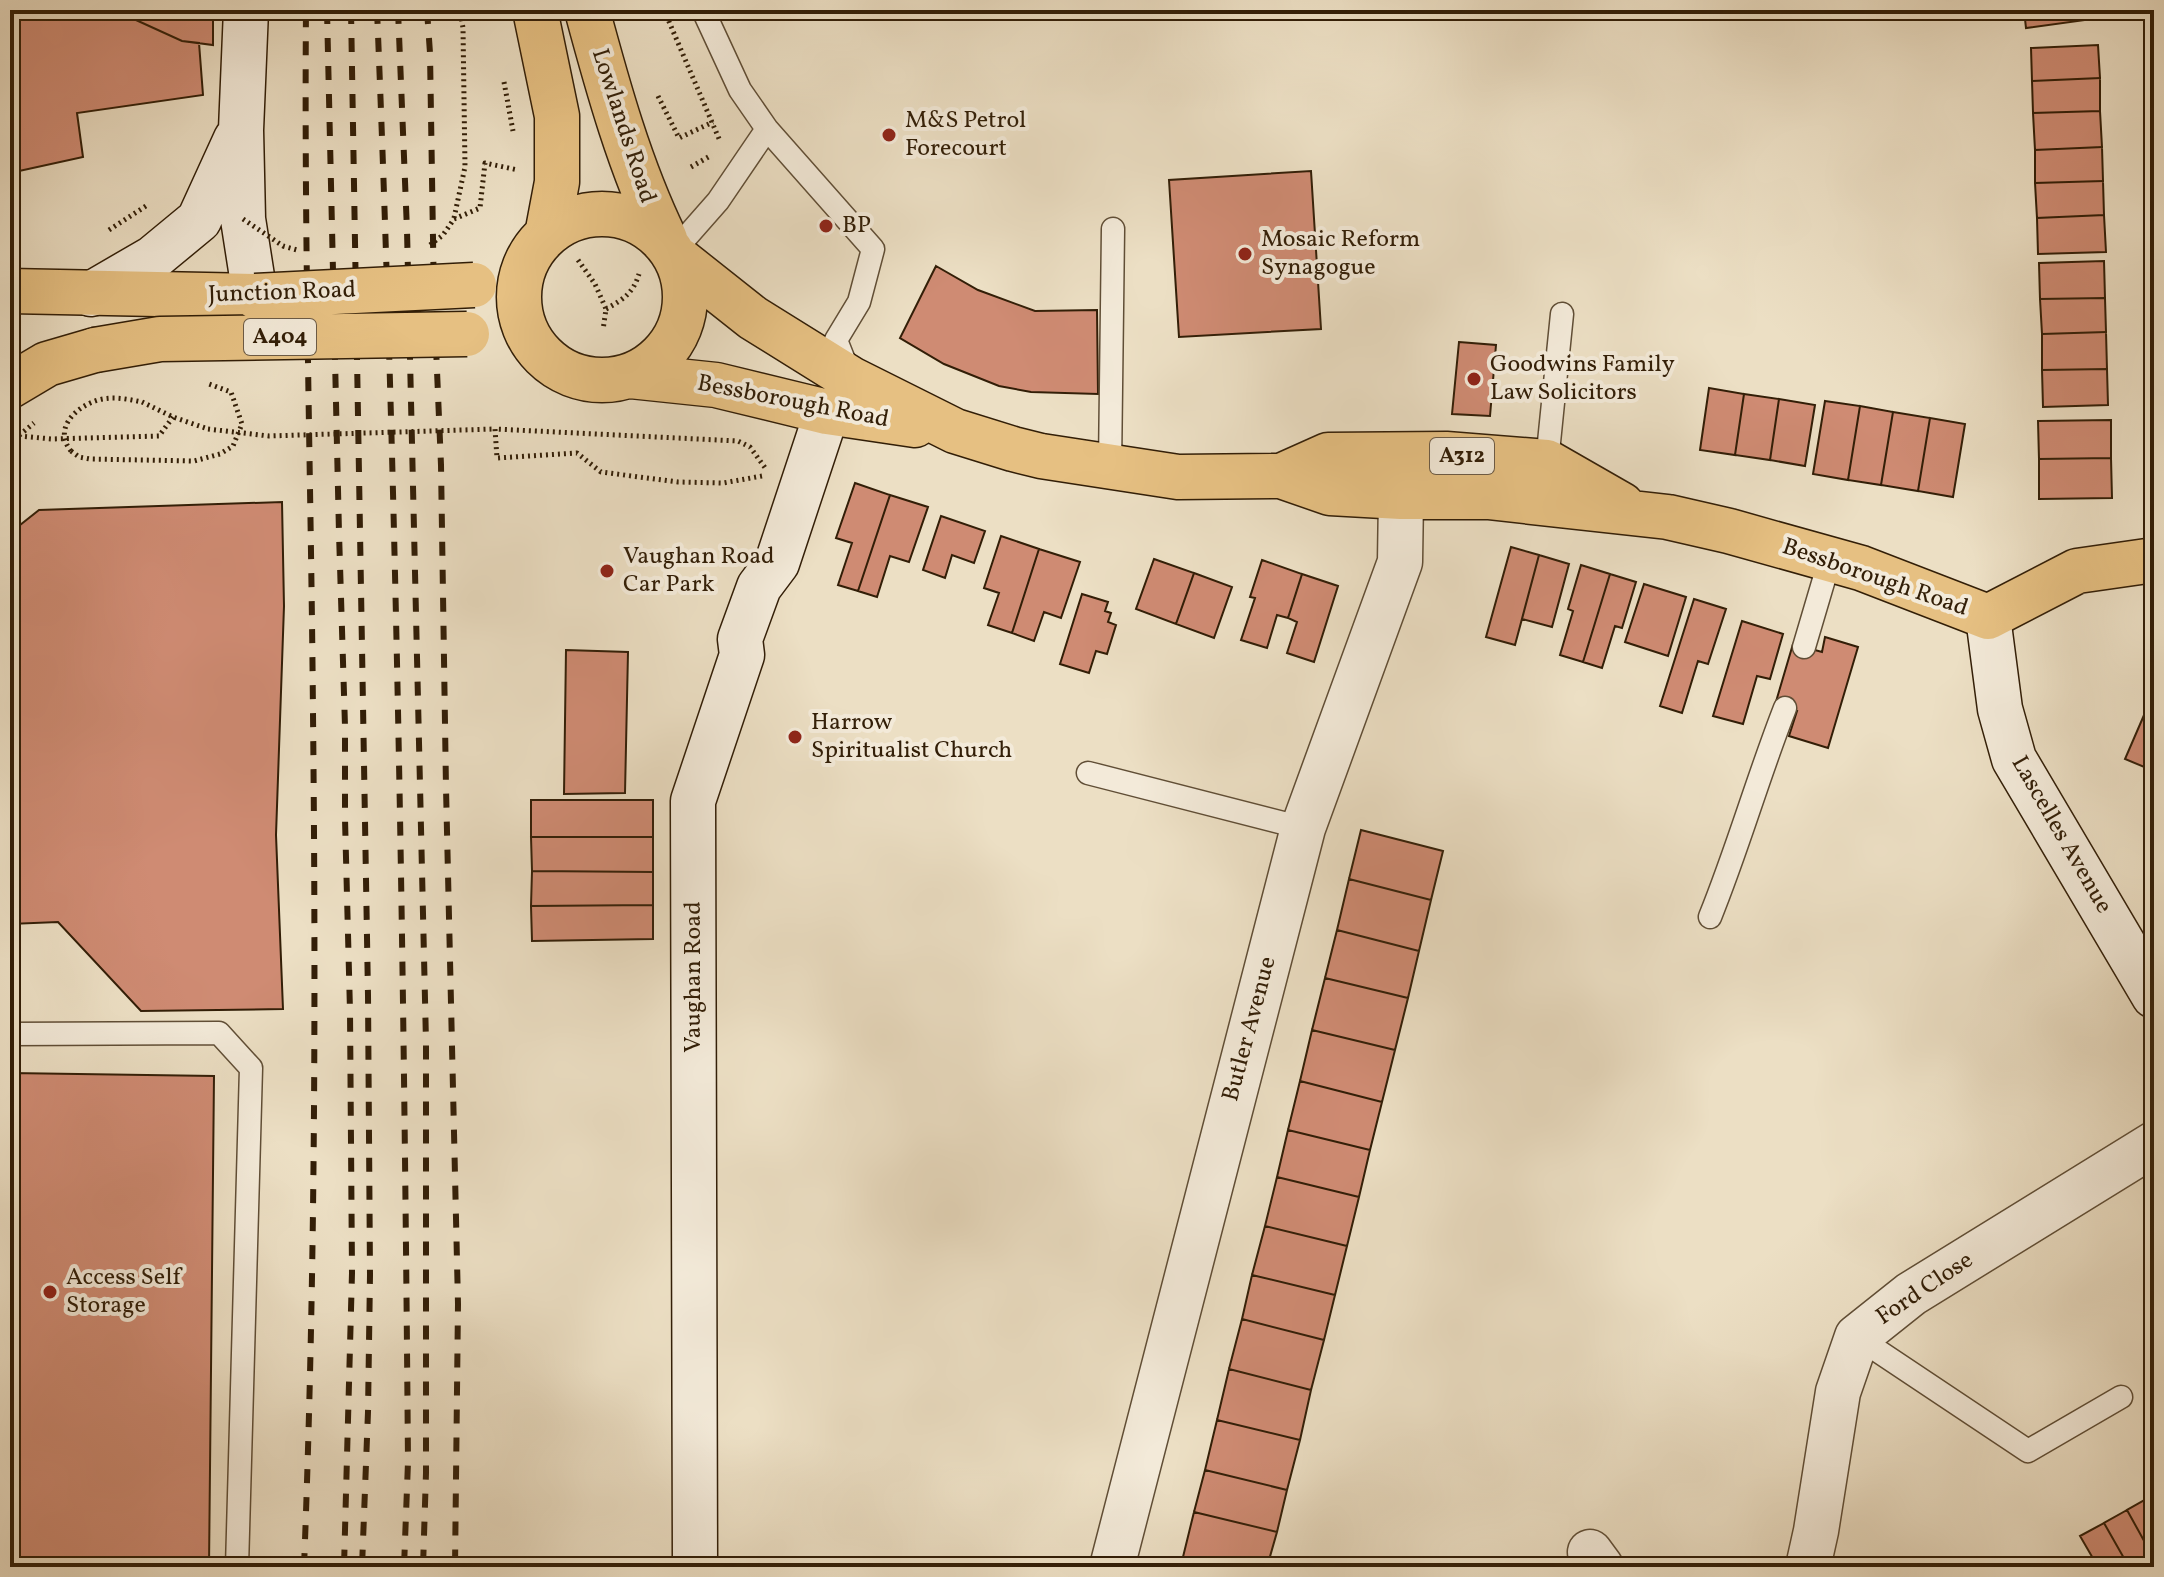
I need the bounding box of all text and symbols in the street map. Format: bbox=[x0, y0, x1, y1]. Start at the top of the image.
street label: Lowlands Road bbox=[582, 44, 664, 208]
place label: M&S Petrol Forecourt bbox=[905, 104, 1026, 166]
marker: M&S Petrol Forecourt bbox=[880, 126, 898, 144]
place label: BP bbox=[842, 209, 871, 243]
marker: BP bbox=[817, 217, 835, 235]
place label: Mosaic Reform Synagogue bbox=[1261, 223, 1420, 285]
marker: Mosaic Reform Synagogue bbox=[1236, 245, 1254, 263]
street label: Junction Road bbox=[207, 273, 357, 313]
road number: A404 bbox=[244, 319, 316, 355]
place label: Goodwins Family Law Solicitors bbox=[1490, 348, 1675, 410]
street label: Bessborough Road bbox=[694, 367, 892, 437]
marker: Goodwins Family Law Solicitors bbox=[1465, 370, 1483, 388]
road number: A312 bbox=[1430, 438, 1494, 474]
street label: Bessborough Road bbox=[1777, 530, 1973, 626]
place label: Vaughan Road Car Park bbox=[623, 540, 775, 602]
marker: Vaughan Road Car Park bbox=[598, 562, 616, 580]
place label: Harrow Spiritualist Church bbox=[811, 706, 1012, 768]
marker: Harrow Spiritualist Church bbox=[786, 728, 804, 746]
street label: Lascelles Avenue bbox=[2002, 750, 2120, 920]
street label: Vaughan Road bbox=[677, 901, 711, 1053]
street label: Butler Avenue bbox=[1214, 953, 1286, 1105]
street label: Ford Close bbox=[1870, 1244, 1980, 1334]
place label: Access Self Storage bbox=[66, 1261, 183, 1323]
marker: Access Self Storage bbox=[41, 1283, 59, 1301]

